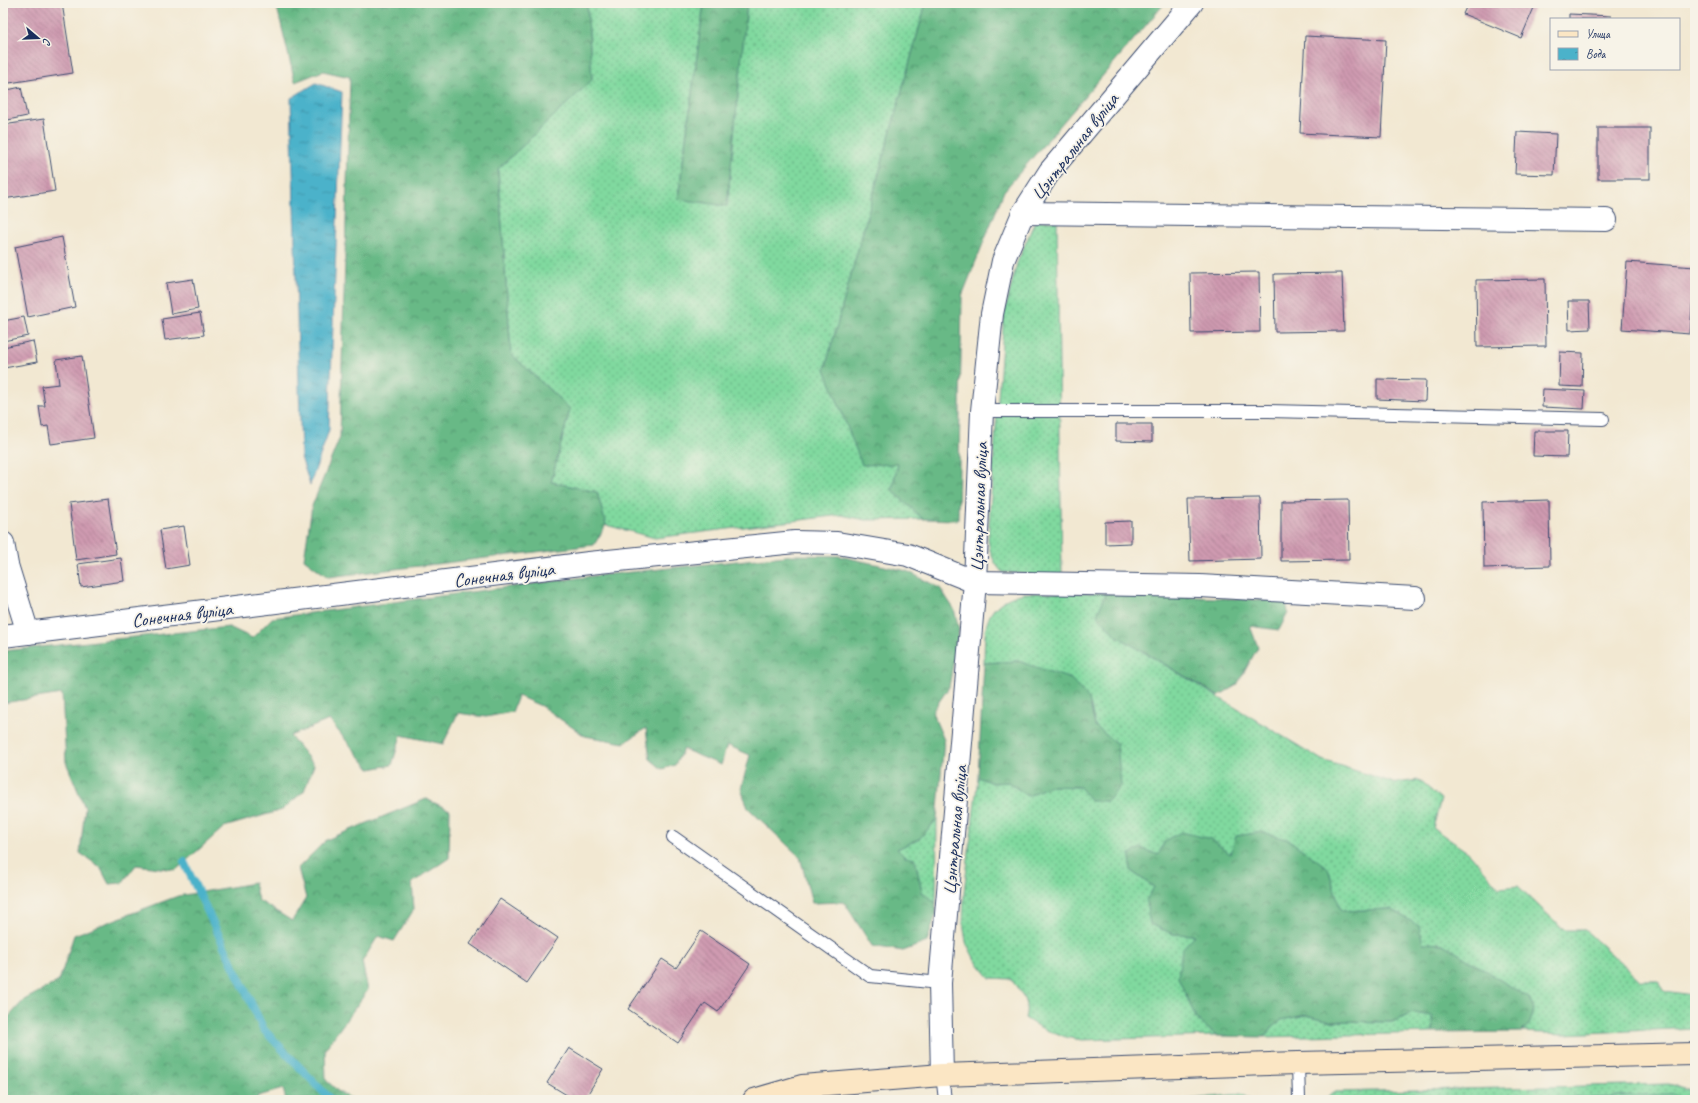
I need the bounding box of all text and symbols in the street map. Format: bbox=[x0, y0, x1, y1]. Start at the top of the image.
north arrow bbox=[18, 18, 58, 58]
legend bbox=[1550, 18, 1680, 70]
text: Улица bbox=[1586, 26, 1611, 42]
text: С bbox=[39, 36, 55, 48]
text: Вода bbox=[1586, 46, 1607, 62]
street label: Цэнтральная вуліца bbox=[1025, 87, 1125, 205]
street label: Цэнтральная вуліца bbox=[965, 440, 993, 572]
street label: Сонечная вуліца bbox=[452, 557, 557, 593]
street label: Сонечная вуліца bbox=[130, 597, 235, 633]
street label: Цэнтральная вуліца bbox=[937, 763, 973, 896]

